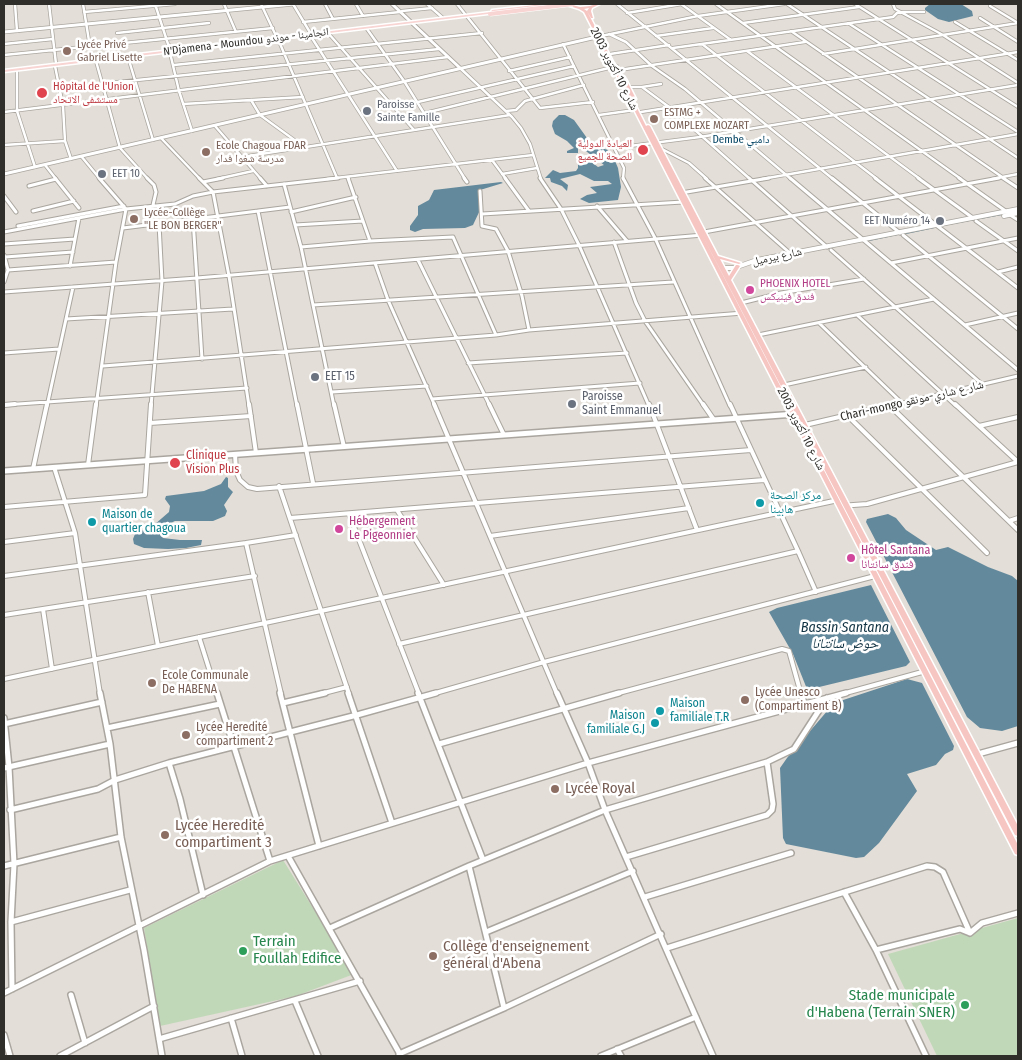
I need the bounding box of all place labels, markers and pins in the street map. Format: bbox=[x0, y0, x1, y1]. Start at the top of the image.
place label: Lycée Privé Gabriel Lisette bbox=[77, 38, 142, 64]
marker: Lycée Privé Gabriel Lisette bbox=[61, 45, 73, 57]
place label: Hôpital de l'Union مستشفى الاتحاد bbox=[53, 80, 134, 106]
marker: Hôpital de l'Union مستشفى الاتحاد bbox=[35, 86, 49, 100]
place label: Paroisse Sainte Famille bbox=[377, 98, 440, 124]
marker: Paroisse Sainte Famille bbox=[361, 105, 373, 117]
place label: ESTMG + COMPLEXE MOZART bbox=[664, 106, 749, 132]
marker: ESTMG + COMPLEXE MOZART bbox=[648, 113, 660, 125]
place label: العيادة الدولية للصحة للجميع bbox=[577, 137, 632, 163]
place label: Ecole Chagoua FDAR مدرسة شغوا فدار bbox=[216, 139, 306, 165]
marker: العيادة الدولية للصحة للجميع bbox=[636, 143, 650, 157]
marker: Ecole Chagoua FDAR مدرسة شغوا فدار bbox=[200, 146, 212, 158]
place label: EET 10 bbox=[112, 167, 140, 181]
marker: EET 10 bbox=[96, 168, 108, 180]
place label: Lycée-Collège "LE BON BERGER" bbox=[144, 206, 222, 232]
marker: Lycée-Collège "LE BON BERGER" bbox=[128, 213, 140, 225]
place label: EET Numéro 14 bbox=[864, 214, 930, 228]
marker: EET Numéro 14 bbox=[934, 215, 946, 227]
place label: PHOENIX HOTEL فندق فينيكس bbox=[760, 277, 830, 303]
marker: PHOENIX HOTEL فندق فينيكس bbox=[744, 284, 756, 296]
place label: EET 15 bbox=[325, 370, 355, 384]
marker: EET 15 bbox=[309, 371, 321, 383]
place label: Paroisse Saint Emmanuel bbox=[582, 390, 661, 418]
marker: Paroisse Saint Emmanuel bbox=[566, 398, 578, 410]
place label: Clinique Vision Plus bbox=[186, 449, 239, 477]
marker: Clinique Vision Plus bbox=[168, 456, 182, 470]
place label: مركز الصحة هابينا bbox=[770, 489, 821, 517]
marker: مركز الصحة هابينا bbox=[754, 497, 766, 509]
place label: Maison de quartier chagoua bbox=[102, 508, 186, 536]
place label: Hébergement Le Pigeonnier bbox=[349, 515, 416, 543]
marker: Maison de quartier chagoua bbox=[86, 516, 98, 528]
marker: Hébergement Le Pigeonnier bbox=[333, 523, 345, 535]
place label: Hôtel Santana فندق سانتانا bbox=[861, 544, 930, 572]
marker: Hôtel Santana فندق سانتانا bbox=[845, 552, 857, 564]
place label: Ecole Communale De HABENA bbox=[162, 669, 248, 697]
marker: Ecole Communale De HABENA bbox=[146, 677, 158, 689]
place label: Lycée Unesco (Compartiment B) bbox=[755, 686, 842, 714]
marker: Lycée Unesco (Compartiment B) bbox=[739, 694, 751, 706]
place label: Maison familiale T.R bbox=[670, 697, 729, 725]
marker: Maison familiale T.R bbox=[654, 705, 666, 717]
place label: Maison familiale G.J bbox=[587, 709, 645, 737]
marker: Maison familiale G.J bbox=[649, 717, 661, 729]
place label: Lycée Heredité compartiment 2 bbox=[196, 721, 273, 749]
marker: Lycée Heredité compartiment 2 bbox=[180, 729, 192, 741]
place label: Lycée Royal bbox=[565, 780, 635, 798]
marker: Lycée Royal bbox=[549, 783, 561, 795]
place label: Lycée Heredité compartiment 3 bbox=[175, 817, 272, 852]
marker: Lycée Heredité compartiment 3 bbox=[159, 829, 171, 841]
place label: Terrain Foullah Edifice bbox=[253, 933, 341, 968]
place label: Collège d'enseignement général d'Abena bbox=[443, 938, 589, 973]
marker: Terrain Foullah Edifice bbox=[237, 945, 249, 957]
marker: Collège d'enseignement général d'Abena bbox=[427, 950, 439, 962]
place label: Stade municipale d'Habena (Terrain SNER) bbox=[807, 987, 955, 1022]
marker: Stade municipale d'Habena (Terrain SNER) bbox=[959, 999, 971, 1011]

